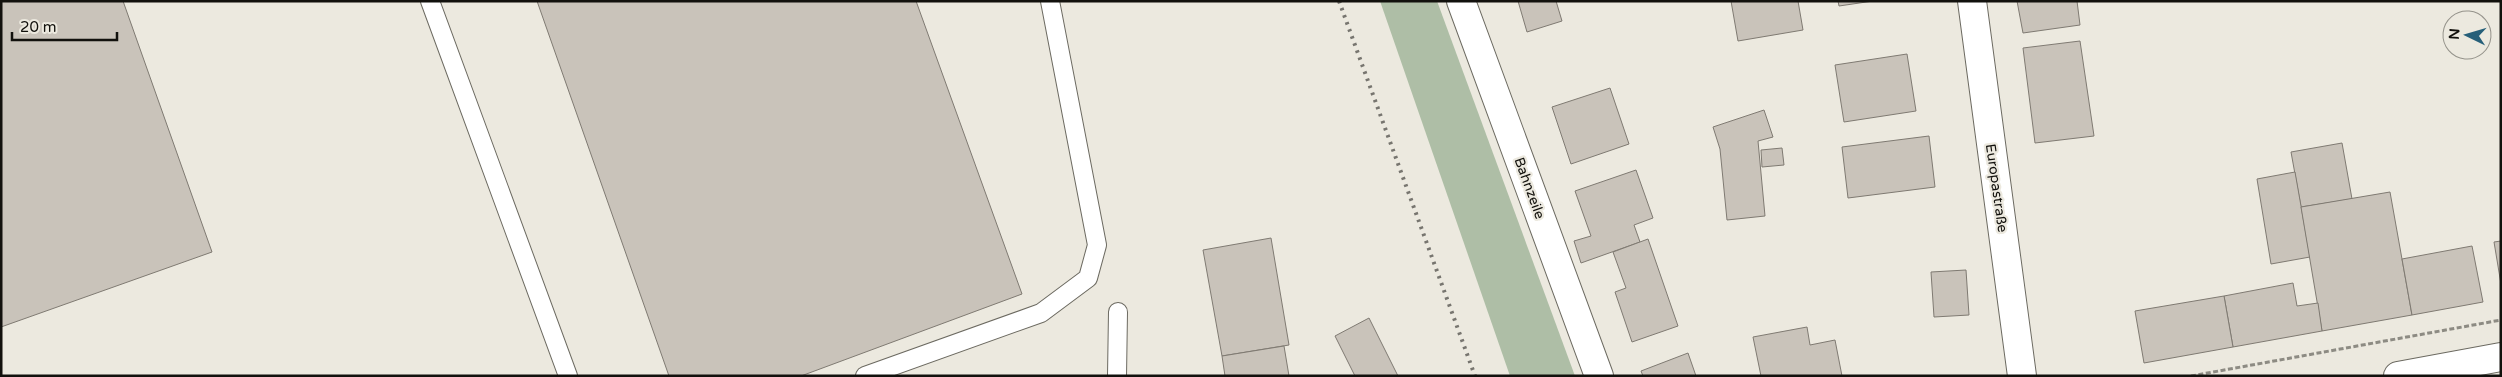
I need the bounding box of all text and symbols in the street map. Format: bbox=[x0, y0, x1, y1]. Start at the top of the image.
scale bar bbox=[12, 10, 118, 42]
north arrow bbox=[2442, 10, 2492, 60]
text: 20 m bbox=[20, 18, 57, 36]
text: N bbox=[2446, 28, 2464, 40]
street label: Europastraße bbox=[1982, 143, 2011, 234]
street label: Bahnzeile bbox=[1511, 155, 1549, 221]

